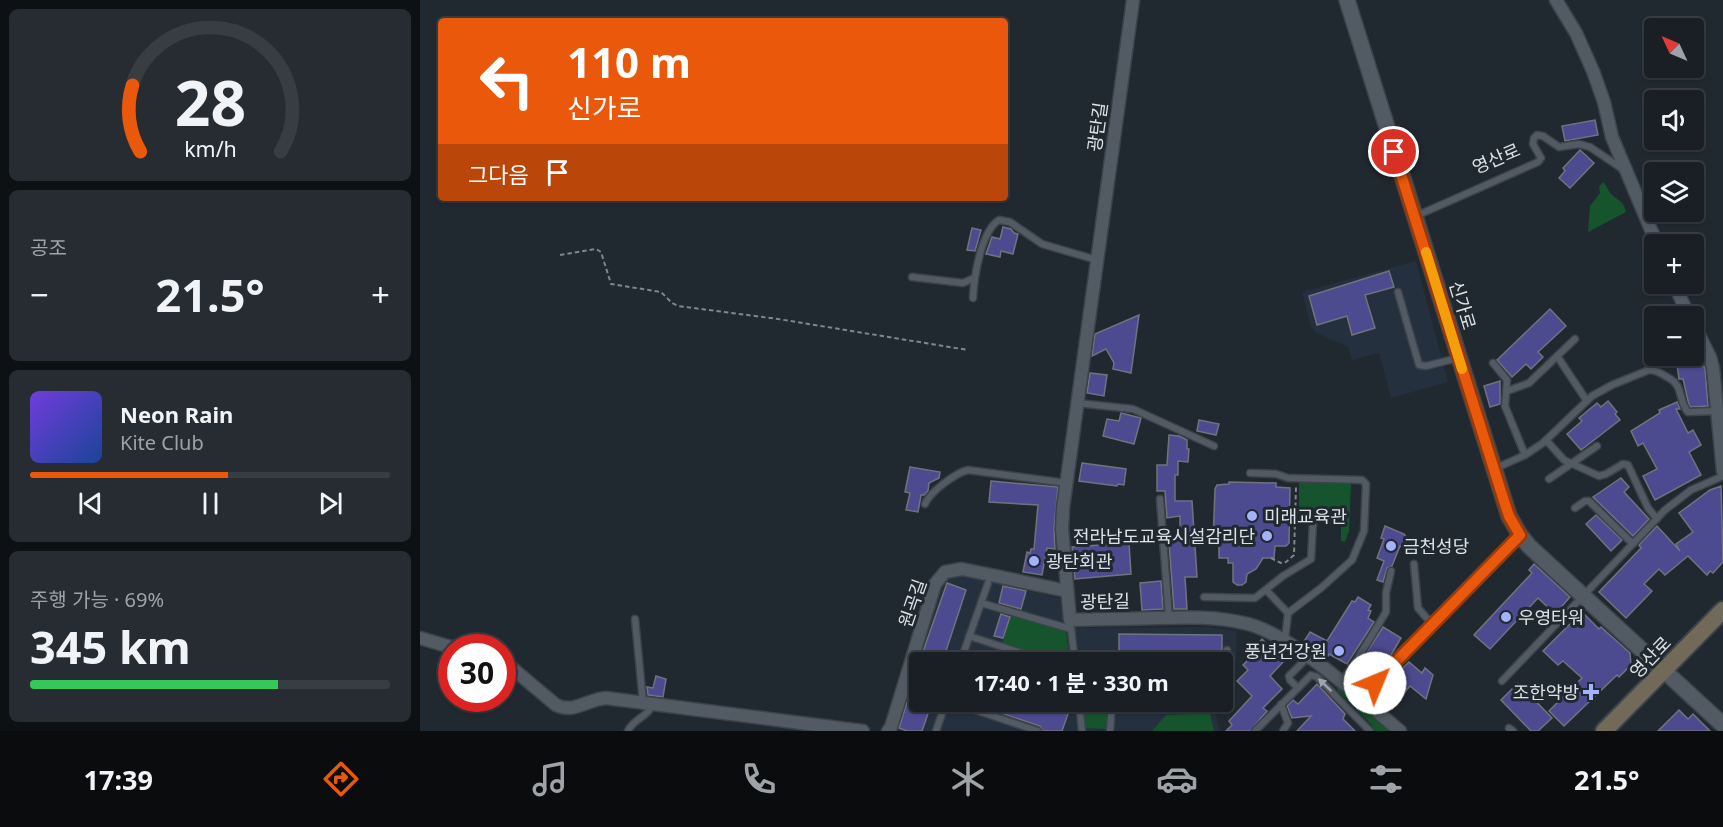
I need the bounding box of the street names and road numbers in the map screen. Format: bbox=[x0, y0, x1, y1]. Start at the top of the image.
street label: 광탄길 bbox=[1082, 101, 1112, 153]
street label: 영산로 bbox=[1468, 137, 1524, 179]
street label: 신가로 bbox=[1444, 278, 1482, 332]
street label: 원곡길 bbox=[893, 576, 931, 630]
street label: 광탄길 bbox=[1080, 589, 1130, 613]
street label: 영산로 bbox=[1624, 631, 1676, 683]

